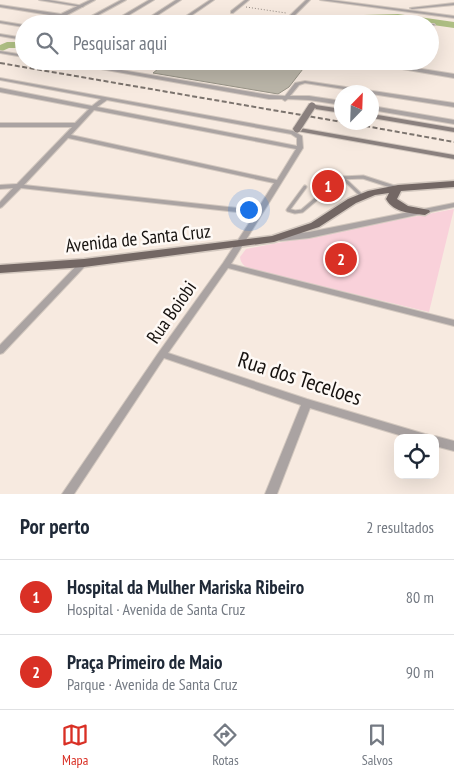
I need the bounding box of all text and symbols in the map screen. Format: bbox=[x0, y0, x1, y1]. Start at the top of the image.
search box bbox=[15, 15, 439, 70]
icon: search bbox=[33, 29, 61, 57]
text: Pesquisar aqui bbox=[73, 31, 167, 55]
north arrow bbox=[334, 85, 379, 130]
pin: 1 bbox=[312, 167, 344, 205]
your location bbox=[236, 197, 262, 223]
street label: Avenida de Santa Cruz bbox=[64, 218, 212, 258]
pin: 2 bbox=[325, 240, 357, 278]
street label: Rua Boiobi bbox=[141, 276, 201, 348]
street label: Rua dos Teceloes bbox=[235, 345, 365, 411]
map controls bbox=[394, 434, 439, 479]
button: locate bbox=[394, 434, 439, 479]
text: Por perto bbox=[20, 513, 90, 540]
text: 2 resultados bbox=[366, 517, 434, 537]
text: Hospital da Mulher Mariska Ribeiro bbox=[67, 575, 304, 599]
text: 1 bbox=[32, 587, 40, 607]
text: 80 m bbox=[406, 587, 434, 607]
text: Hospital · Avenida de Santa Cruz bbox=[67, 599, 245, 619]
text: Praça Primeiro de Maio bbox=[67, 650, 223, 674]
text: 2 bbox=[32, 662, 40, 682]
text: 90 m bbox=[406, 662, 434, 682]
text: Parque · Avenida de Santa Cruz bbox=[67, 674, 238, 694]
tab: Mapa bbox=[61, 721, 89, 769]
tab: Rotas bbox=[211, 721, 239, 769]
tab: Salvos bbox=[362, 721, 393, 769]

